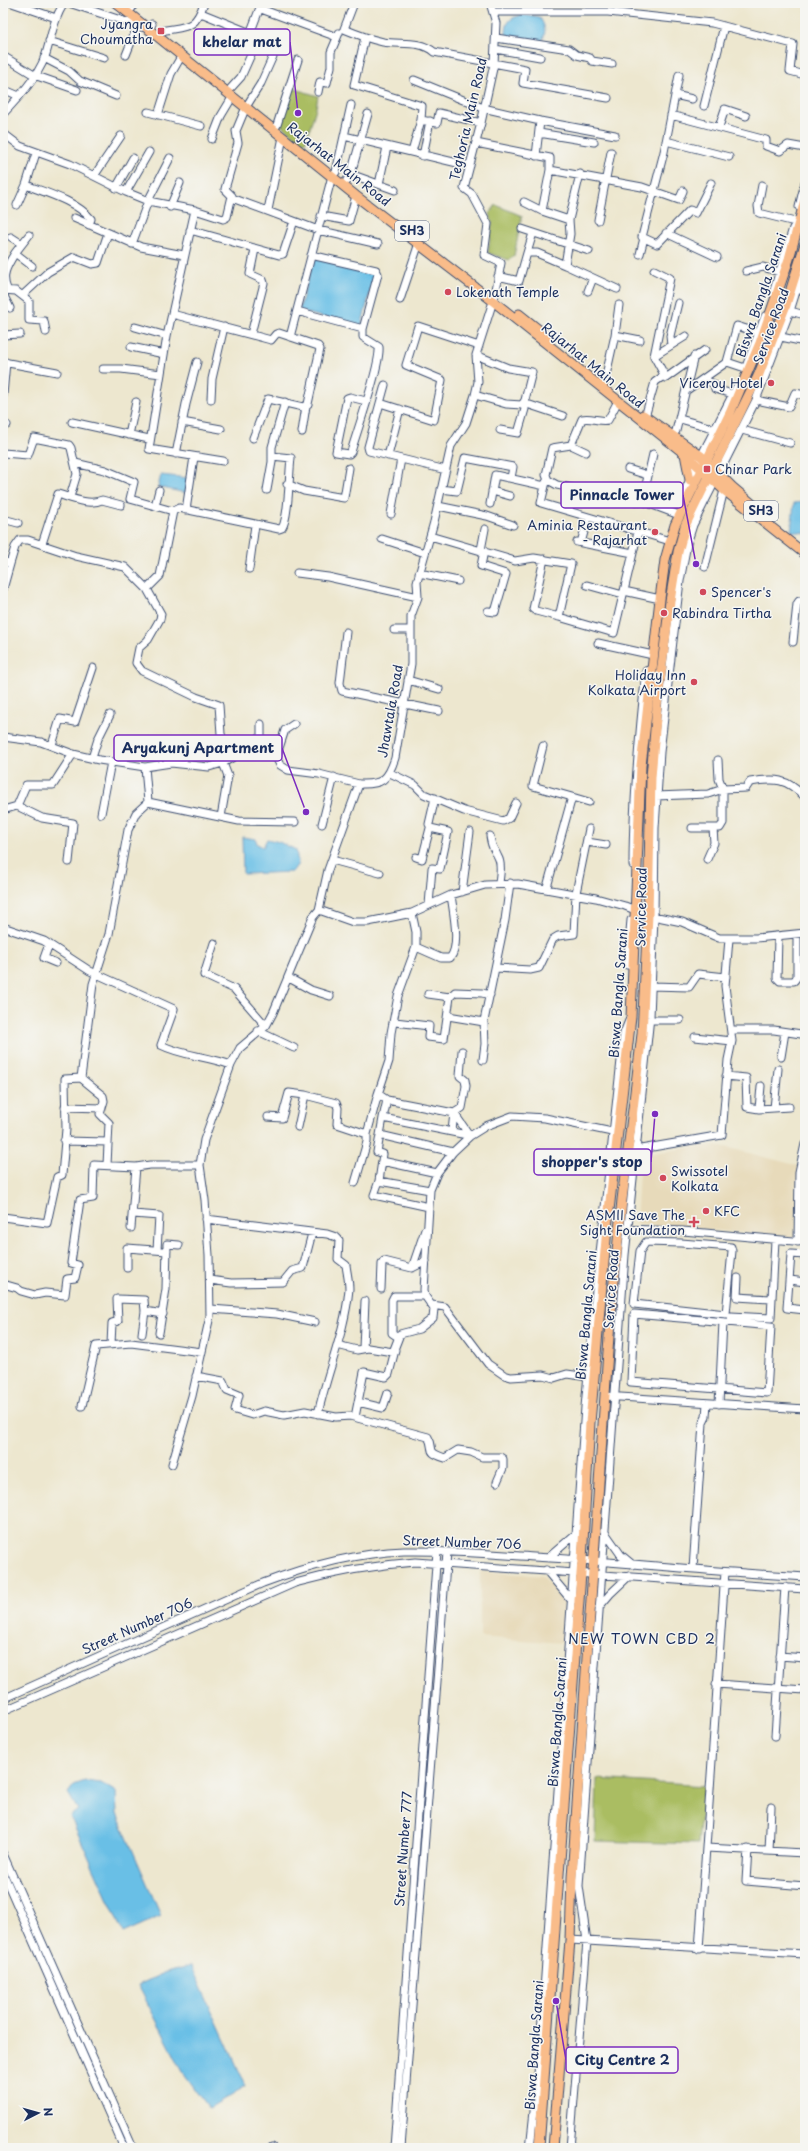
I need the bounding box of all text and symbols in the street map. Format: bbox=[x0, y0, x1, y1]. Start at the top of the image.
place label: Jyangra Choumatha bbox=[80, 14, 154, 48]
marker: Jyangra Choumatha bbox=[156, 26, 166, 36]
callout: khelar mat bbox=[194, 29, 290, 55]
text: khelar mat bbox=[202, 31, 282, 52]
street label: Teghoria Main Road bbox=[444, 55, 491, 182]
street label: Rajarhat Main Road bbox=[283, 117, 395, 210]
road number: SH3 bbox=[395, 221, 429, 241]
street label: Biswa Bangla Sarani bbox=[730, 230, 791, 359]
place label: Lokenath Temple bbox=[456, 282, 559, 301]
street label: Service Road bbox=[748, 285, 793, 366]
marker: Lokenath Temple bbox=[443, 287, 453, 297]
street label: Rajarhat Main Road bbox=[538, 317, 649, 412]
place label: Viceroy Hotel bbox=[680, 373, 763, 392]
marker: Viceroy Hotel bbox=[766, 378, 776, 388]
place label: Chinar Park bbox=[715, 459, 792, 478]
marker: Chinar Park bbox=[702, 464, 712, 474]
callout: Pinnacle Tower bbox=[561, 482, 683, 508]
text: Pinnacle Tower bbox=[570, 484, 675, 505]
road number: SH3 bbox=[744, 501, 778, 521]
place label: Aminia Restaurant - Rajarhat bbox=[527, 515, 647, 549]
marker: Aminia Restaurant - Rajarhat bbox=[650, 527, 660, 537]
place label: Spencer's bbox=[711, 582, 771, 601]
marker: Spencer's bbox=[698, 587, 708, 597]
place label: Rabindra Tirtha bbox=[672, 603, 772, 622]
marker: Rabindra Tirtha bbox=[659, 608, 669, 618]
street label: Jhawtala Road bbox=[372, 663, 407, 759]
place label: Holiday Inn Kolkata Airport bbox=[588, 665, 686, 699]
marker: Holiday Inn Kolkata Airport bbox=[689, 677, 699, 687]
callout: Aryakunj Apartment bbox=[114, 735, 282, 761]
text: Aryakunj Apartment bbox=[122, 737, 275, 758]
street label: Service Road bbox=[630, 867, 651, 947]
street label: Biswa Bangla Sarani bbox=[603, 927, 632, 1059]
callout: shopper's stop bbox=[534, 1149, 651, 1175]
text: shopper's stop bbox=[541, 1151, 643, 1172]
place label: Swissotel Kolkata bbox=[671, 1161, 728, 1195]
marker: Swissotel Kolkata bbox=[658, 1173, 668, 1183]
place label: KFC bbox=[714, 1201, 740, 1220]
place label: ASMII Save The Sight Foundation bbox=[580, 1205, 685, 1239]
marker: KFC bbox=[701, 1206, 711, 1216]
marker: ASMII Save The Sight Foundation bbox=[688, 1216, 700, 1228]
street label: Biswa Bangla Sarani bbox=[570, 1249, 601, 1381]
street label: Service Road bbox=[598, 1249, 623, 1329]
street label: Street Number 706 bbox=[402, 1530, 522, 1553]
street label: Street Number 706 bbox=[78, 1593, 195, 1658]
district label: NEW TOWN CBD 2 bbox=[568, 1628, 716, 1649]
street label: Biswa Bangla Sarani bbox=[542, 1656, 571, 1788]
street label: Street Number 777 bbox=[389, 1791, 416, 1907]
street label: Biswa Bangla Sarani bbox=[519, 1979, 548, 2111]
callout: City Centre 2 bbox=[566, 2047, 678, 2073]
text: City Centre 2 bbox=[574, 2049, 670, 2070]
north arrow bbox=[18, 2093, 58, 2133]
text: N bbox=[40, 2107, 57, 2117]

